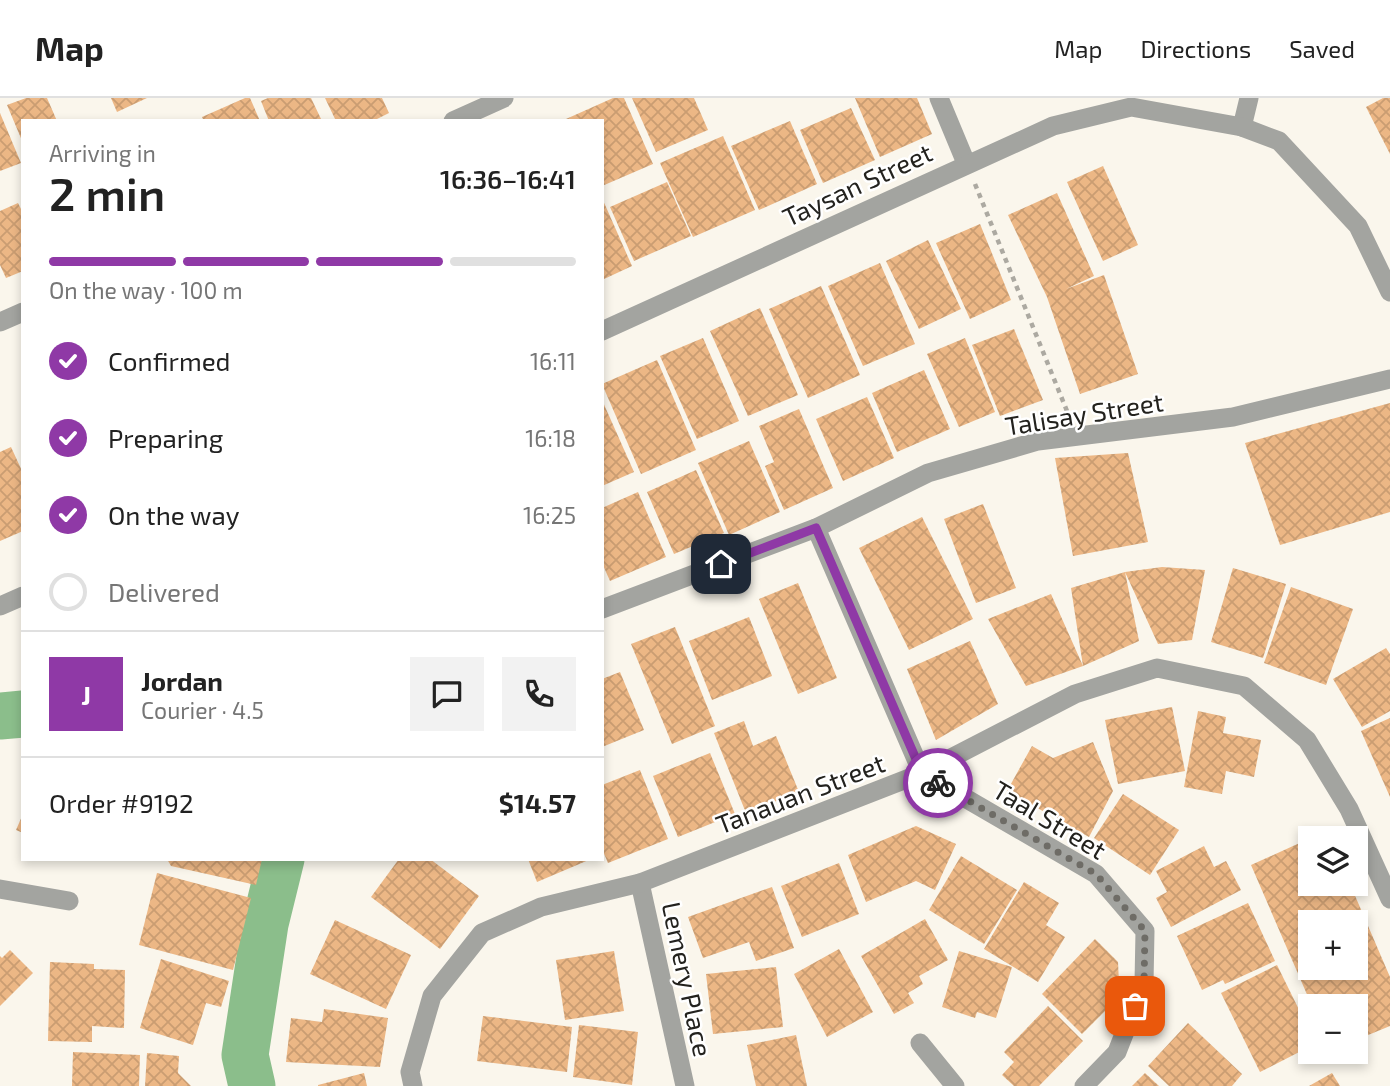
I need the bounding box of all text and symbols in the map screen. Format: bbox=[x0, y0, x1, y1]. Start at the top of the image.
text: Map bbox=[35, 28, 104, 68]
text: Map bbox=[1054, 34, 1102, 63]
text: Directions bbox=[1140, 34, 1251, 63]
text: Saved bbox=[1289, 34, 1355, 63]
street label: Taysan Street bbox=[777, 136, 937, 232]
text: Arriving in bbox=[49, 139, 156, 167]
text: 16:36–16:41 bbox=[440, 163, 576, 194]
text: 2 min bbox=[49, 165, 165, 220]
text: On the way · 100 m bbox=[49, 276, 243, 304]
icon: check bbox=[49, 342, 87, 380]
text: Confirmed bbox=[108, 345, 231, 376]
text: 16:11 bbox=[530, 347, 576, 375]
street label: Talisay Street bbox=[1003, 385, 1165, 441]
icon: check bbox=[49, 419, 87, 457]
text: Preparing bbox=[108, 422, 223, 453]
text: 16:18 bbox=[525, 424, 576, 452]
icon: check bbox=[49, 496, 87, 534]
text: On the way bbox=[108, 499, 239, 530]
text: 16:25 bbox=[523, 501, 576, 529]
pin bbox=[691, 534, 751, 594]
icon: home bbox=[702, 545, 740, 583]
text: Delivered bbox=[108, 576, 220, 607]
button: chat bbox=[410, 657, 484, 731]
button: phone bbox=[502, 657, 576, 731]
text: Jordan bbox=[141, 665, 223, 696]
text: J bbox=[81, 679, 91, 710]
text: Courier · 4.5 bbox=[141, 696, 264, 724]
street label: Tanauan Street bbox=[711, 747, 889, 839]
courier bbox=[903, 748, 973, 818]
icon: bike bbox=[919, 764, 957, 802]
street label: Taal Street bbox=[988, 773, 1112, 865]
text: Order #9192 bbox=[49, 787, 194, 818]
text: $14.57 bbox=[499, 787, 576, 818]
map controls bbox=[1298, 826, 1368, 1064]
button: layers bbox=[1298, 826, 1368, 896]
street label: Lemery Place bbox=[656, 899, 720, 1059]
button: + bbox=[1298, 910, 1368, 980]
pin bbox=[1105, 976, 1165, 1036]
icon: bag bbox=[1116, 987, 1154, 1025]
button: − bbox=[1298, 994, 1368, 1064]

